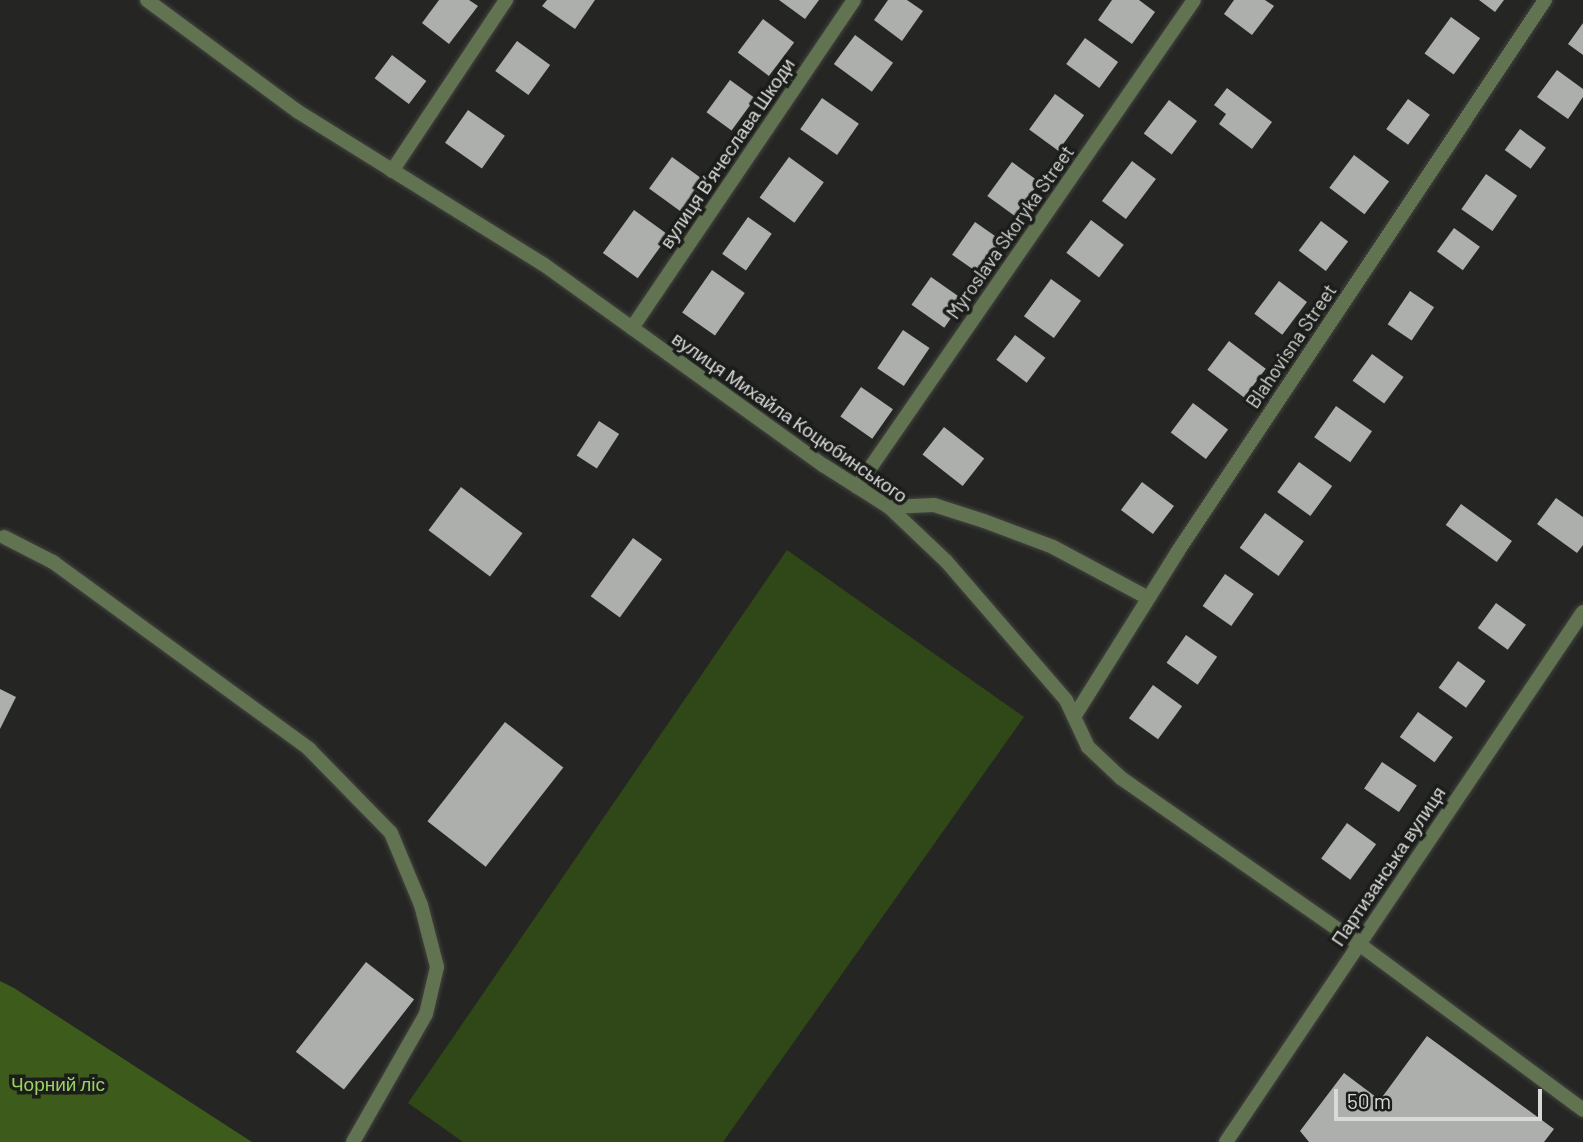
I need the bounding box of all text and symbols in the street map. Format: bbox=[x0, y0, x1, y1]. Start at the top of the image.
street label: вулиця Вʼячеслава Шкоди bbox=[655, 53, 799, 253]
street label: Myroslava Skoryka Street bbox=[941, 141, 1079, 323]
street label: Blahovisna Street bbox=[1241, 280, 1341, 412]
street label: вулиця Михайла Коцюбинського bbox=[668, 327, 912, 507]
street label: Партизанська вулиця bbox=[1326, 782, 1450, 950]
park label: Чорний ліс bbox=[11, 1073, 105, 1095]
scale bar bbox=[1338, 1076, 1546, 1120]
text: 50 m bbox=[1347, 1088, 1391, 1113]

